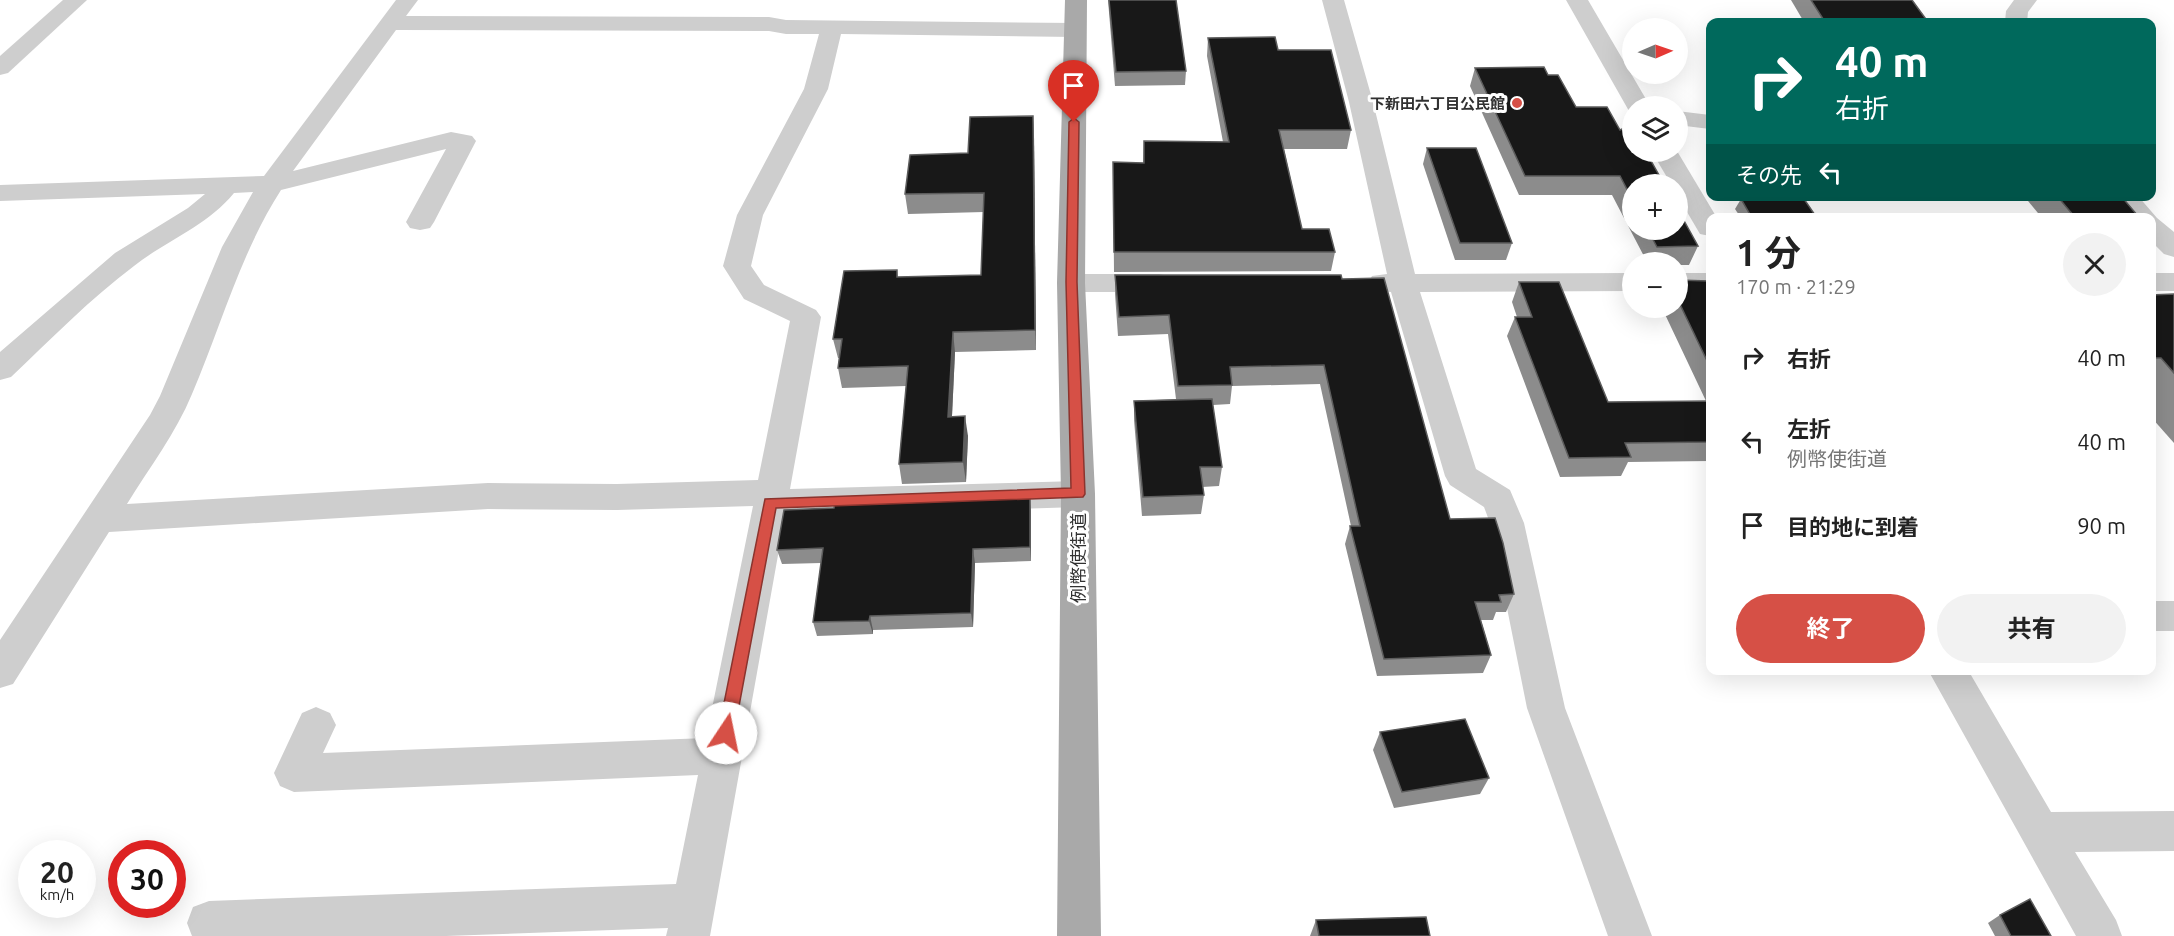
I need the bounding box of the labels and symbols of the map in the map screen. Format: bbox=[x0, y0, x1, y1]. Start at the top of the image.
north arrow bbox=[1622, 18, 1688, 84]
pin bbox=[1048, 60, 1099, 122]
place label: 下新田六丁目公民館 bbox=[1370, 95, 1505, 112]
marker: 下新田六丁目公民館 bbox=[1510, 96, 1524, 110]
street label: 例幣使街道 bbox=[1068, 513, 1088, 603]
position arrow bbox=[694, 701, 758, 765]
speed limit sign: 30 bbox=[108, 840, 186, 918]

